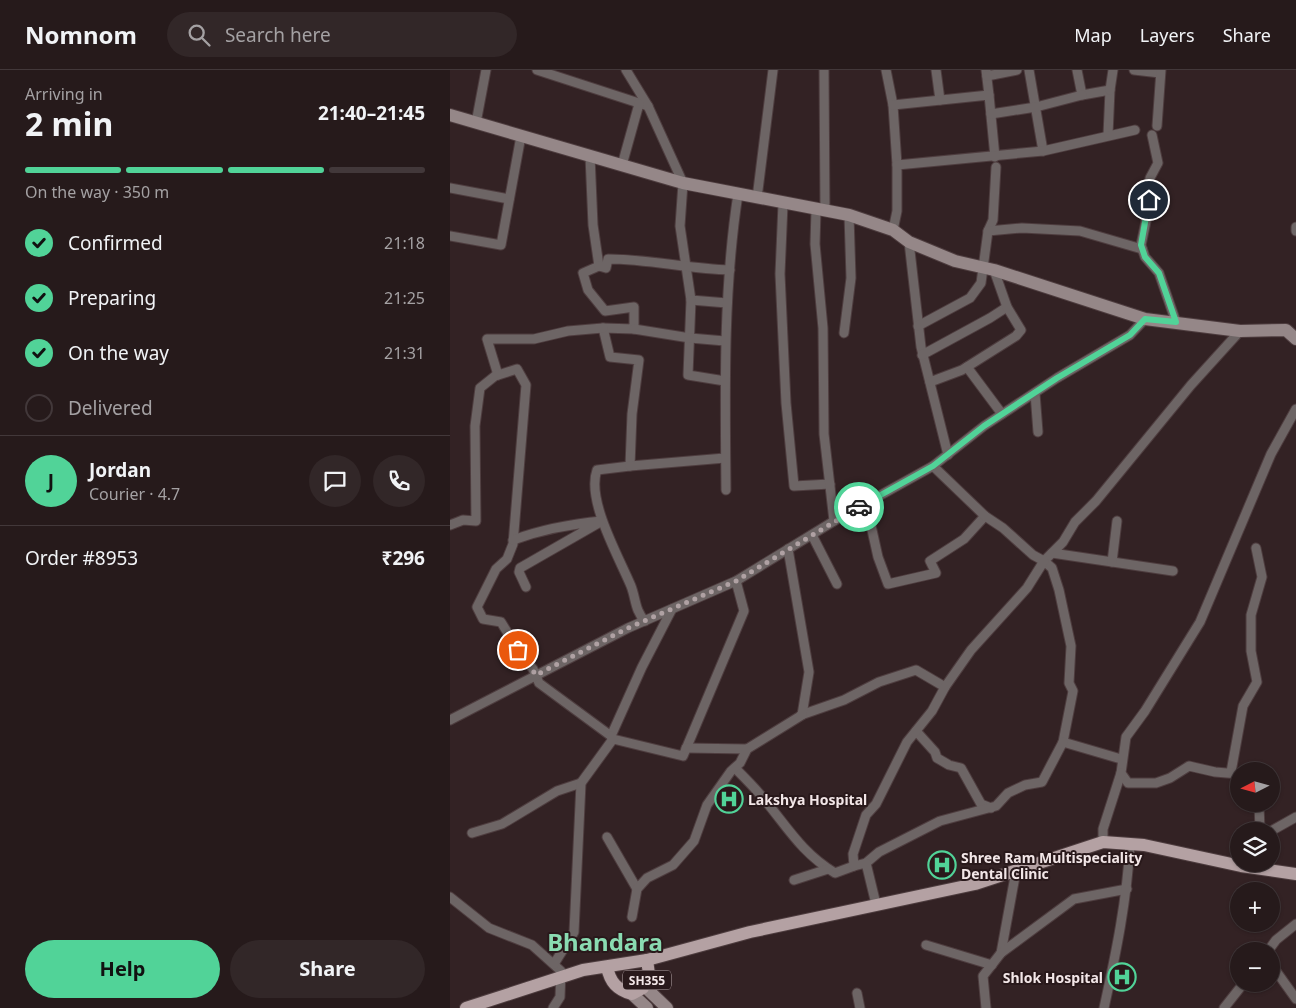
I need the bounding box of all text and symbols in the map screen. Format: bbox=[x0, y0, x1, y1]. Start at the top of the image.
search box bbox=[167, 12, 517, 57]
text: Nomnom bbox=[25, 18, 137, 51]
icon: search bbox=[185, 21, 213, 49]
text: Search here bbox=[225, 22, 331, 48]
text: Map bbox=[1074, 23, 1112, 47]
text: Layers bbox=[1140, 23, 1195, 47]
text: Share bbox=[1223, 23, 1271, 47]
text: Arriving in bbox=[25, 83, 103, 105]
text: 21:40–21:45 bbox=[318, 100, 425, 126]
text: 2 min bbox=[25, 102, 113, 145]
pin bbox=[1128, 179, 1170, 221]
text: On the way · 350 m bbox=[25, 181, 169, 203]
icon: home bbox=[1135, 186, 1163, 214]
icon: check bbox=[25, 229, 53, 257]
text: Confirmed bbox=[68, 230, 163, 256]
text: 21:18 bbox=[384, 232, 425, 254]
icon: check bbox=[25, 284, 53, 312]
text: Preparing bbox=[68, 285, 156, 311]
text: 21:25 bbox=[384, 287, 425, 309]
icon: check bbox=[25, 339, 53, 367]
text: On the way bbox=[68, 340, 169, 366]
text: 21:31 bbox=[384, 342, 425, 364]
text: Delivered bbox=[68, 395, 153, 421]
button: chat bbox=[309, 455, 361, 507]
button: phone bbox=[373, 455, 425, 507]
text: Jordan bbox=[89, 457, 151, 483]
text: J bbox=[48, 468, 54, 494]
courier bbox=[834, 482, 884, 532]
text: Courier · 4.7 bbox=[89, 483, 180, 505]
icon: car bbox=[845, 493, 873, 521]
text: Order #8953 bbox=[25, 545, 138, 571]
text: ₹296 bbox=[382, 545, 425, 571]
pin bbox=[497, 629, 539, 671]
icon: bag bbox=[504, 636, 532, 664]
north arrow bbox=[1230, 762, 1280, 812]
map controls bbox=[1230, 762, 1280, 992]
hospital icon: Lakshya Hospital bbox=[714, 784, 744, 814]
place label: Lakshya Hospital bbox=[748, 790, 867, 809]
button: layers bbox=[1230, 822, 1280, 872]
place label: Shree Ram Multispeciality Dental Clinic bbox=[961, 848, 1142, 883]
hospital icon: Shree Ram Multispeciality Dental Clinic bbox=[927, 850, 957, 880]
button: + bbox=[1230, 882, 1280, 932]
district label: Bhandara bbox=[547, 925, 663, 958]
button: Help bbox=[25, 940, 220, 998]
button: Share bbox=[230, 940, 425, 998]
button: − bbox=[1230, 942, 1280, 992]
hospital icon: Shlok Hospital bbox=[1107, 962, 1137, 992]
place label: Shlok Hospital bbox=[1003, 968, 1103, 987]
road number: SH355 bbox=[623, 970, 671, 990]

